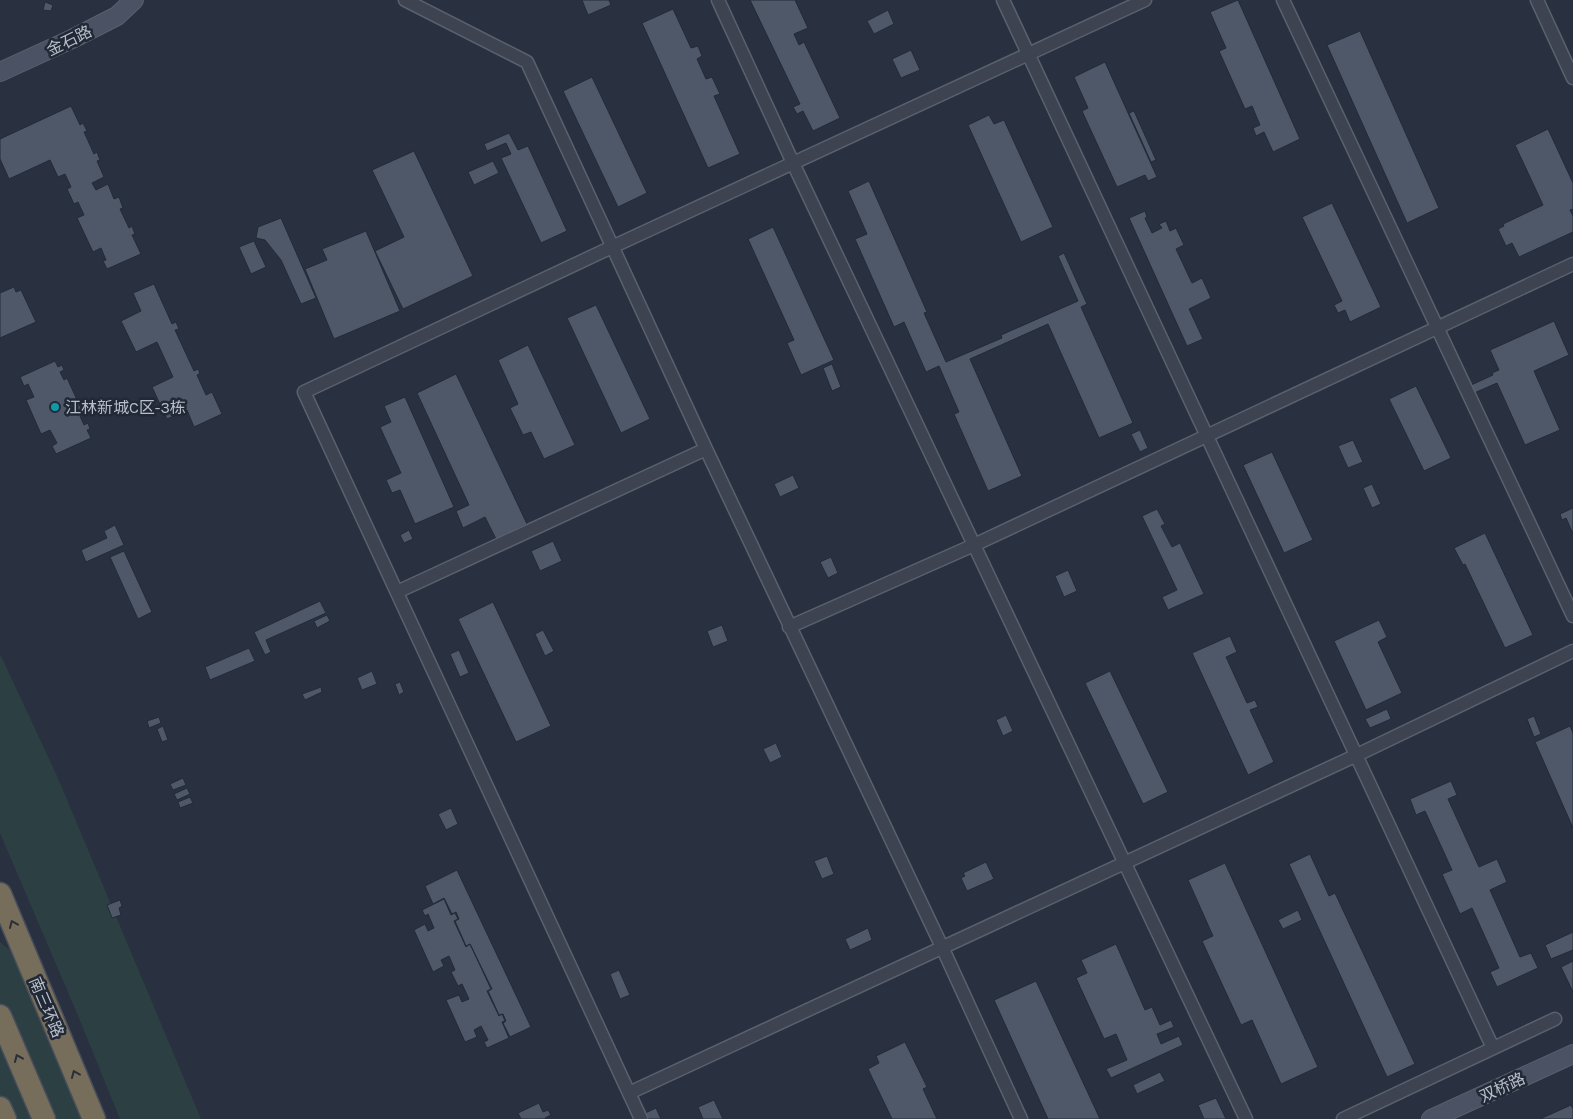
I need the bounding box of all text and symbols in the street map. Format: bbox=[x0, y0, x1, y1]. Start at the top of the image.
street label: 金石路 bbox=[43, 21, 95, 60]
place label: 江林新城C区-3栋 bbox=[65, 398, 186, 417]
marker: 江林新城C区-3栋 bbox=[49, 401, 61, 413]
one-way arrow bbox=[8, 920, 19, 929]
street label: 南三环路 bbox=[25, 974, 68, 1040]
one-way arrow bbox=[14, 1054, 25, 1063]
street label: 双桥路 bbox=[1476, 1069, 1528, 1106]
one-way arrow bbox=[71, 1070, 82, 1079]

